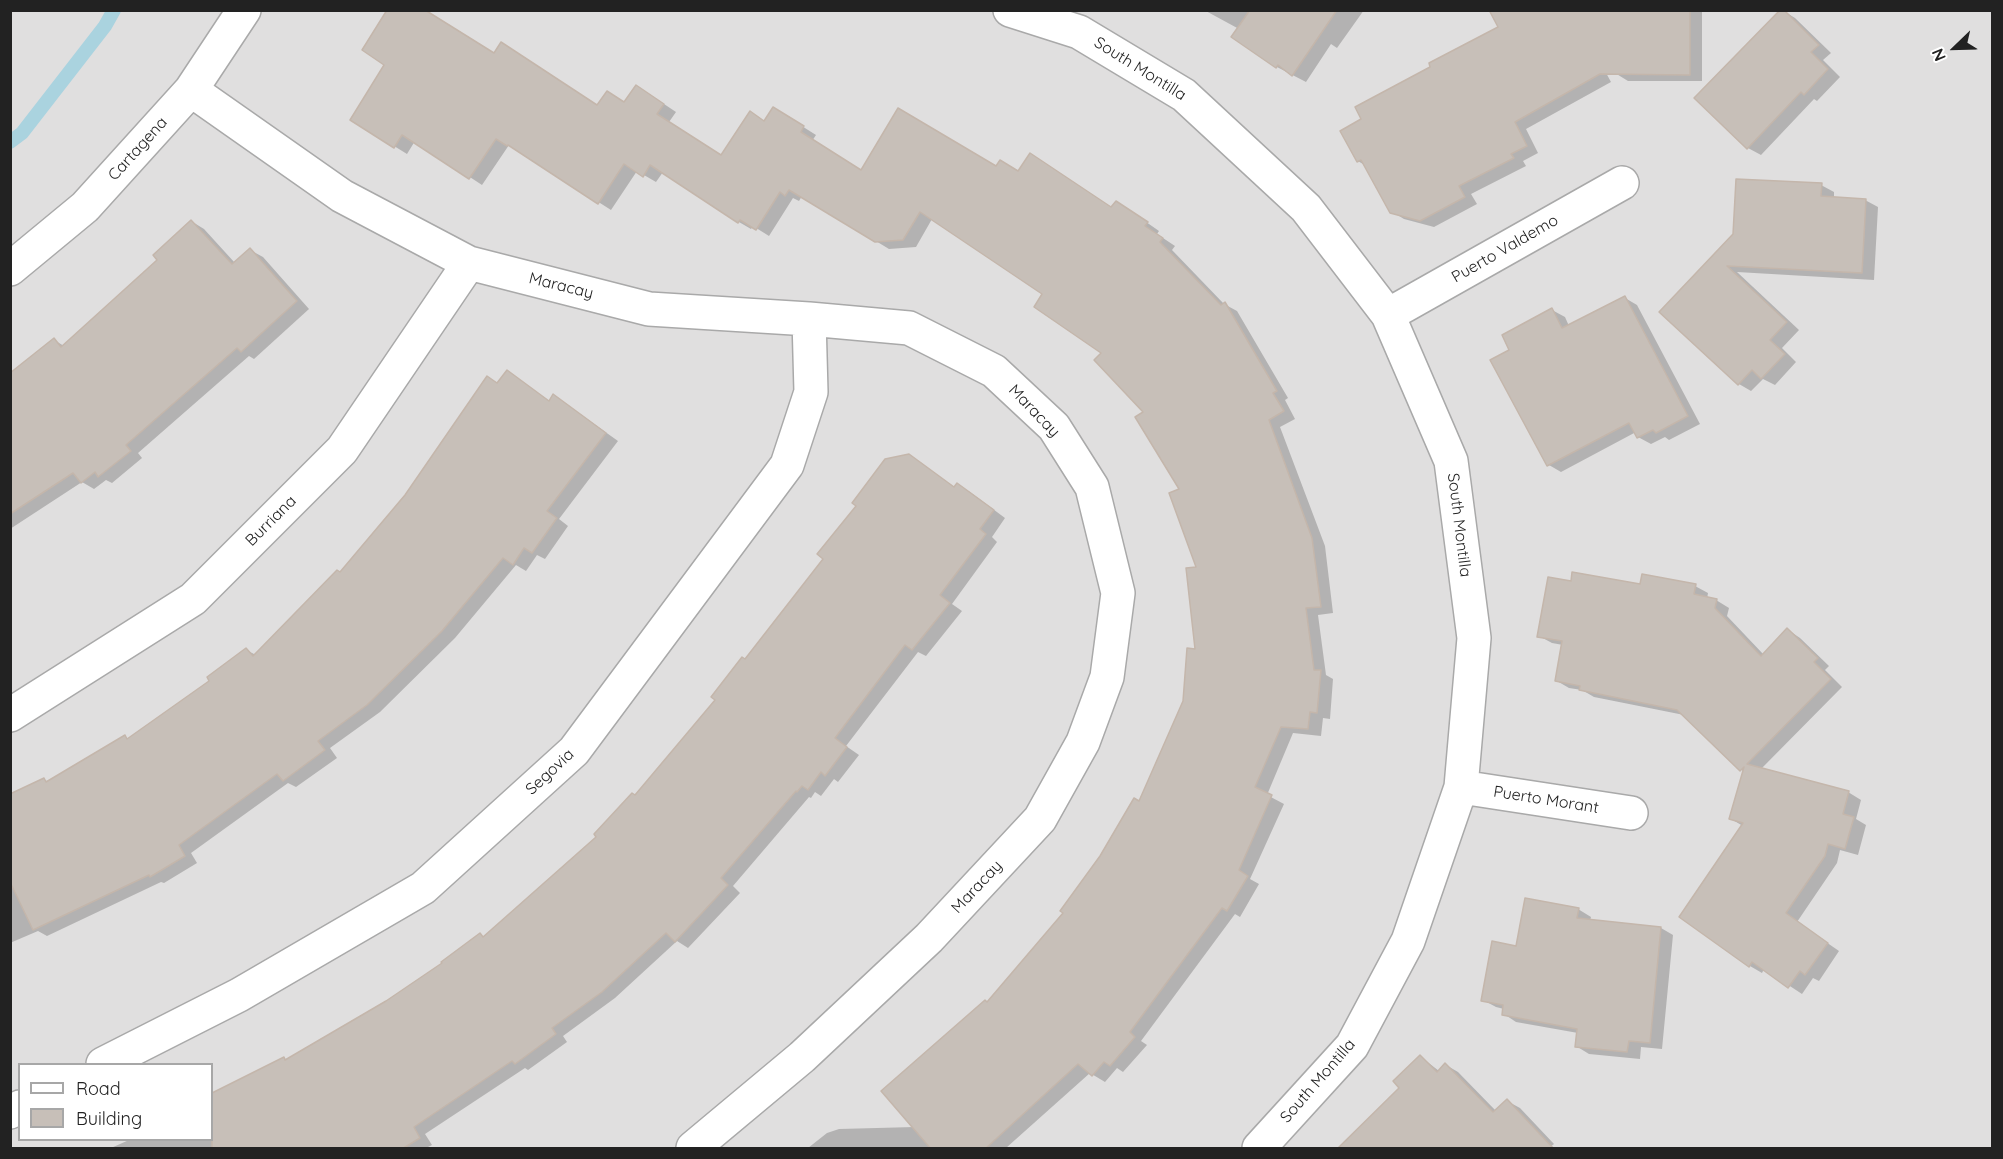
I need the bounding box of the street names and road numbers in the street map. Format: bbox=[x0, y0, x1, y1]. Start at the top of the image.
street label: South Montilla bbox=[1091, 33, 1189, 105]
street label: Cartagena bbox=[104, 113, 172, 185]
street label: Puerto Valdemo bbox=[1448, 211, 1562, 287]
street label: Maracay bbox=[527, 269, 595, 303]
street label: Maracay bbox=[1004, 381, 1064, 441]
street label: South Montilla bbox=[1443, 472, 1475, 578]
street label: Burriana bbox=[242, 492, 300, 550]
street label: Segovia bbox=[522, 745, 578, 799]
street label: Puerto Morant bbox=[1492, 782, 1600, 818]
street label: Maracay bbox=[948, 856, 1006, 918]
street label: South Montilla bbox=[1276, 1035, 1360, 1127]

